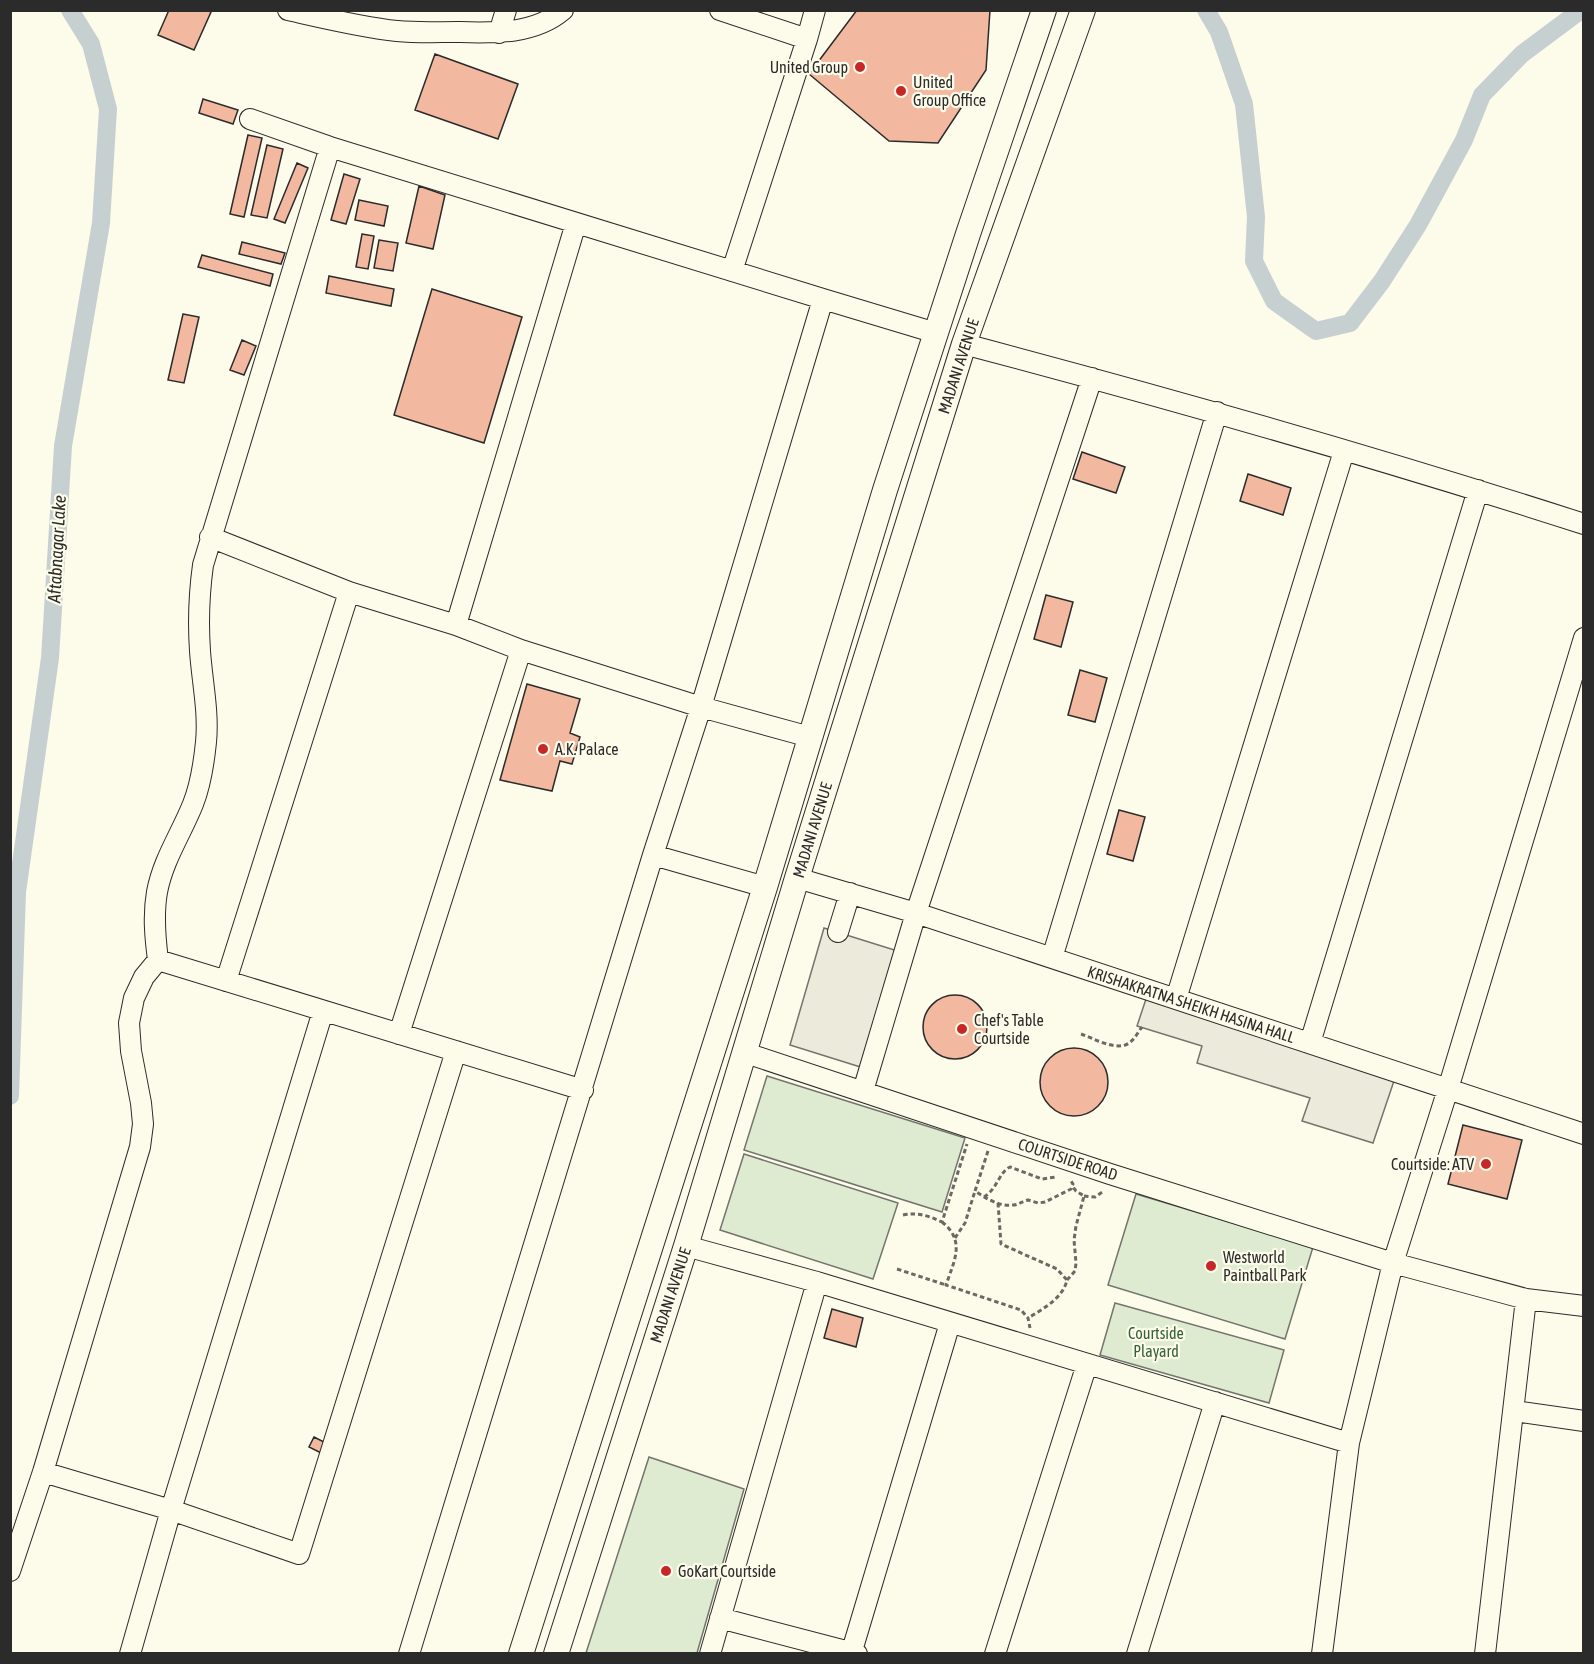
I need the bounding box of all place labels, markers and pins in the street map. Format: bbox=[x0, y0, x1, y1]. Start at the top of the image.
place label: United Group bbox=[770, 58, 848, 77]
marker: United Group bbox=[853, 60, 867, 74]
place label: United Group Office bbox=[913, 73, 986, 110]
marker: United Group Office bbox=[894, 84, 908, 98]
place label: A.K. Palace bbox=[555, 740, 618, 758]
marker: A.K. Palace bbox=[536, 742, 550, 756]
place label: Chef's Table Courtside bbox=[974, 1011, 1044, 1047]
marker: Chef's Table Courtside bbox=[955, 1022, 969, 1036]
place label: Courtside: ATV bbox=[1391, 1155, 1474, 1173]
marker: Courtside: ATV bbox=[1479, 1157, 1493, 1171]
place label: Westworld Paintball Park bbox=[1223, 1248, 1306, 1284]
marker: Westworld Paintball Park bbox=[1204, 1259, 1218, 1273]
place label: GoKart Courtside bbox=[678, 1562, 776, 1580]
marker: GoKart Courtside bbox=[659, 1564, 673, 1578]

